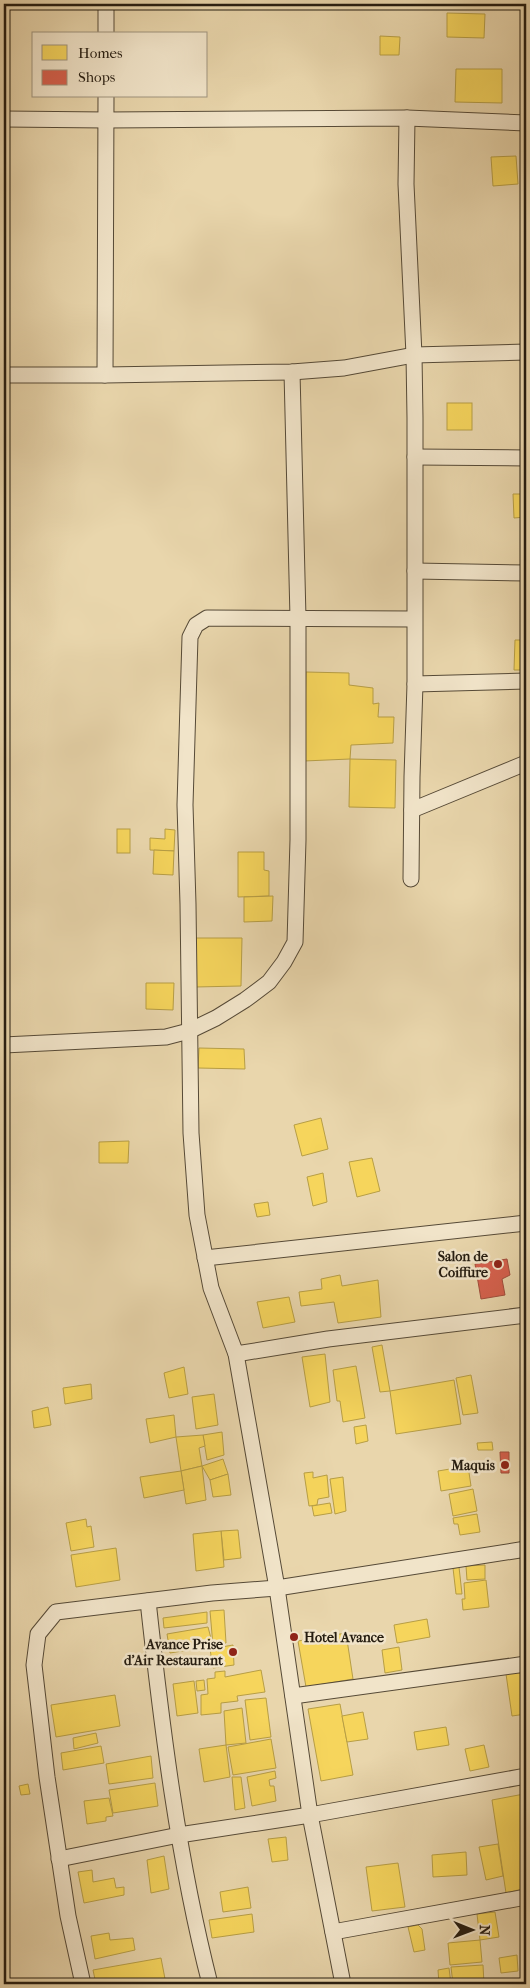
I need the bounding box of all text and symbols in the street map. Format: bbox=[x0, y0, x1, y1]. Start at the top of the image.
legend bbox=[32, 32, 208, 98]
text: Homes bbox=[78, 44, 123, 62]
text: Shops bbox=[78, 68, 116, 86]
place label: Salon de Coiffure bbox=[438, 1248, 488, 1281]
marker: Salon de Coiffure bbox=[492, 1258, 504, 1270]
place label: Maquis bbox=[450, 1457, 496, 1474]
marker: Maquis bbox=[499, 1459, 511, 1471]
place label: Hotel Avance bbox=[304, 1629, 384, 1646]
marker: Hotel Avance bbox=[288, 1631, 300, 1643]
place label: Avance Prise d'Air Restaurant bbox=[124, 1636, 224, 1669]
marker: Avance Prise d'Air Restaurant bbox=[227, 1646, 239, 1658]
north arrow bbox=[448, 1906, 498, 1956]
text: N bbox=[476, 1925, 493, 1936]

